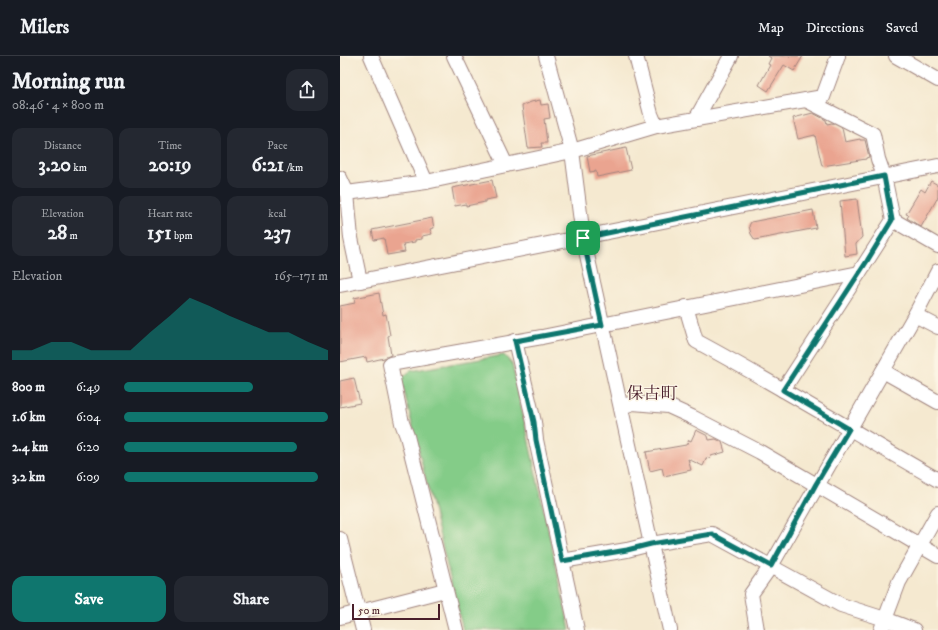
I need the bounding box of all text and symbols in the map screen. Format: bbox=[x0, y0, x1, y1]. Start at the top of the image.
text: Milers bbox=[20, 16, 69, 39]
text: Map bbox=[758, 19, 784, 37]
text: Directions bbox=[806, 19, 864, 37]
text: Saved bbox=[886, 19, 918, 37]
text: Morning run bbox=[12, 68, 125, 95]
button: share bbox=[286, 69, 328, 111]
text: 08:46 · 4 × 800 m bbox=[12, 97, 104, 113]
text: Distance bbox=[44, 139, 82, 153]
text: Time bbox=[158, 139, 182, 153]
text: Pace bbox=[267, 139, 288, 153]
text: 3.20 bbox=[38, 153, 71, 178]
text: 20:19 bbox=[148, 153, 192, 178]
text: 6:21 bbox=[251, 153, 284, 178]
text: km bbox=[71, 161, 87, 175]
text: /km bbox=[284, 161, 303, 175]
text: Elevation bbox=[41, 207, 84, 221]
text: Heart rate bbox=[147, 207, 193, 221]
text: kcal bbox=[268, 207, 286, 221]
text: 28 bbox=[47, 221, 67, 246]
text: 151 bbox=[147, 221, 172, 246]
text: 237 bbox=[263, 221, 291, 246]
pin bbox=[566, 221, 600, 255]
icon: arrive bbox=[572, 227, 594, 249]
text: m bbox=[67, 229, 78, 243]
text: bpm bbox=[172, 229, 193, 243]
text: Elevation bbox=[12, 268, 62, 284]
text: 165–171 m bbox=[274, 268, 328, 284]
text: 800 m bbox=[12, 379, 45, 395]
text: 6:49 bbox=[76, 379, 100, 395]
district label: 保古町 bbox=[627, 383, 678, 405]
text: 1.6 km bbox=[12, 409, 46, 425]
text: 6:04 bbox=[76, 409, 101, 425]
text: 2.4 km bbox=[12, 439, 48, 455]
text: 6:20 bbox=[76, 439, 100, 455]
text: 3.2 km bbox=[12, 469, 45, 485]
text: 6:09 bbox=[76, 469, 100, 485]
button: Save bbox=[12, 576, 166, 622]
button: Share bbox=[174, 576, 328, 622]
scale bar bbox=[352, 602, 440, 621]
text: 50 m bbox=[358, 604, 380, 618]

